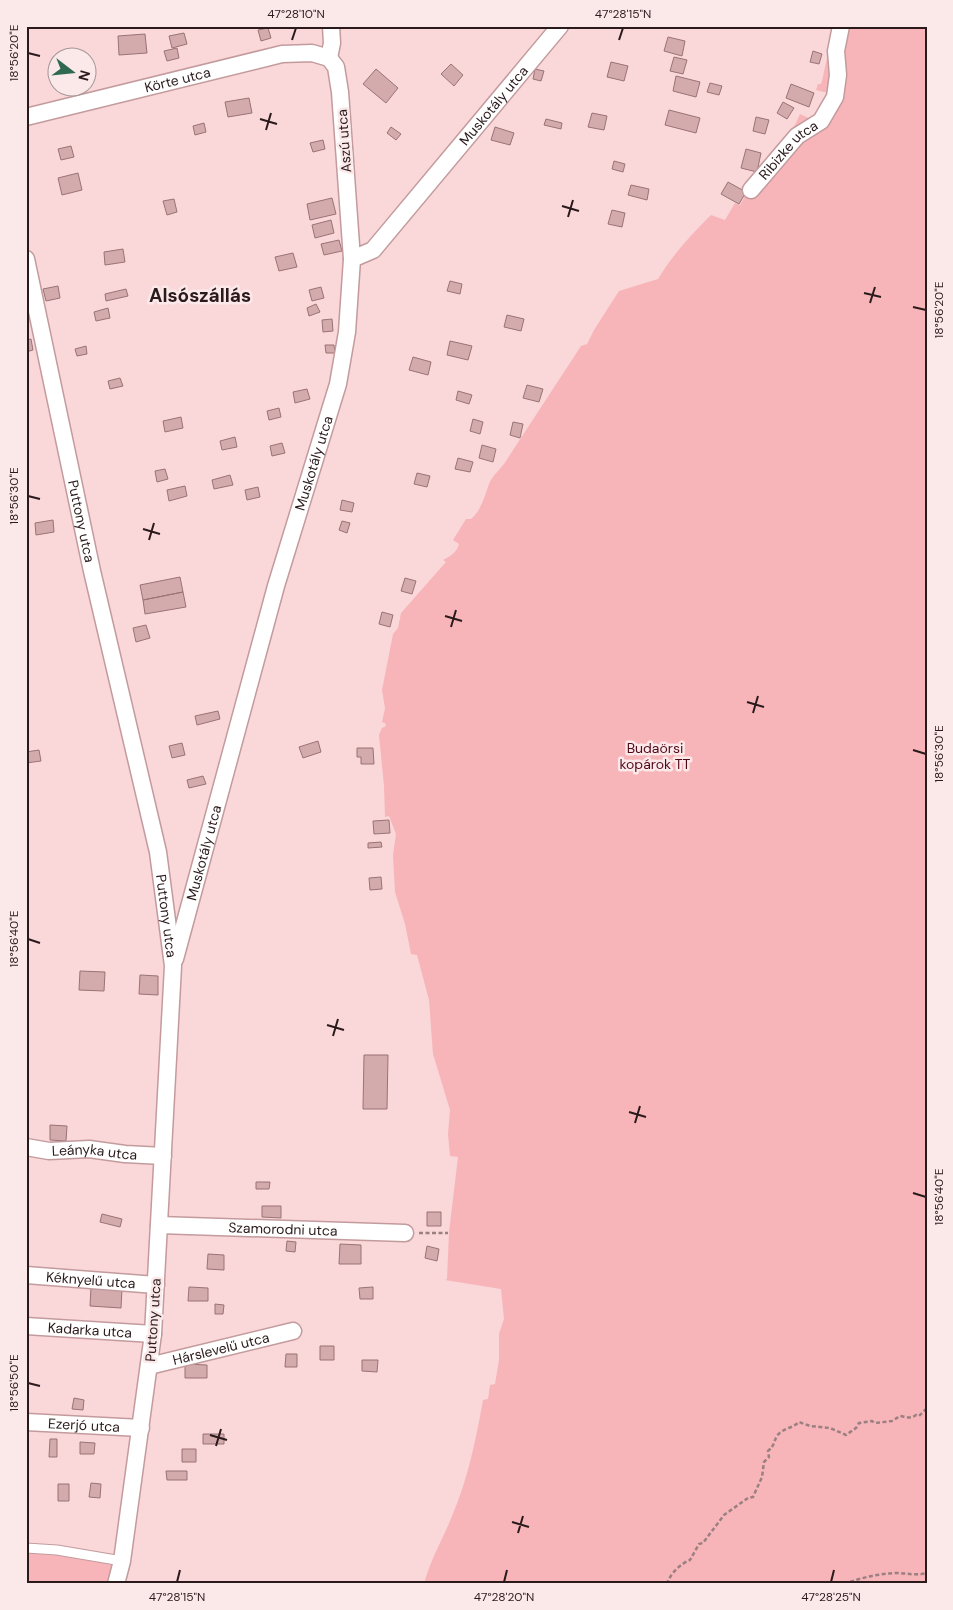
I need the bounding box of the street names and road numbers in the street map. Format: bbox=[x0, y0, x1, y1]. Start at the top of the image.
street label: Muskotály utca bbox=[455, 62, 532, 149]
street label: Körte utca bbox=[143, 63, 212, 96]
street label: Aszú utca bbox=[333, 109, 355, 173]
street label: Ribizke utca bbox=[755, 116, 821, 183]
street label: Muskotály utca bbox=[291, 414, 337, 513]
street label: Puttony utca bbox=[64, 478, 99, 564]
street label: Muskotály utca bbox=[182, 803, 225, 903]
street label: Puttony utca bbox=[152, 873, 181, 959]
street label: Leányka utca bbox=[51, 1140, 138, 1164]
street label: Szamorodni utca bbox=[228, 1218, 338, 1240]
street label: Kéknyelű utca bbox=[45, 1268, 136, 1292]
street label: Puttony utca bbox=[141, 1278, 165, 1362]
street label: Kadarka utca bbox=[47, 1318, 133, 1342]
street label: Hárslevelű utca bbox=[171, 1328, 271, 1369]
street label: Ezerjó utca bbox=[48, 1414, 120, 1436]

